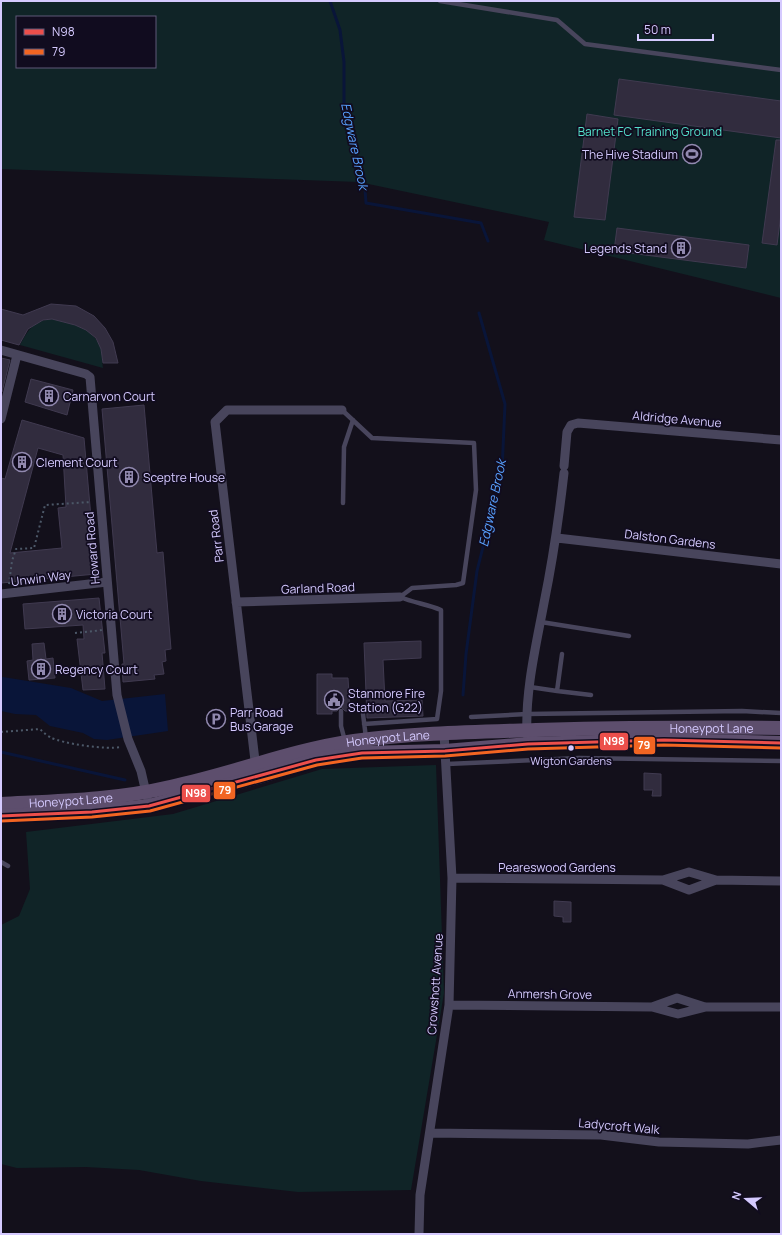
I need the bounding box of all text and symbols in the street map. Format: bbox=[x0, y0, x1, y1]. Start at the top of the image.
legend bbox=[16, 16, 156, 68]
scale bar bbox=[638, 16, 713, 42]
text: 50 m bbox=[644, 21, 671, 38]
text: N98 bbox=[52, 23, 75, 40]
text: 79 bbox=[52, 43, 65, 60]
water label: Edgware Brook bbox=[337, 101, 374, 194]
park label: Barnet FC Training Ground bbox=[578, 123, 722, 140]
sports icon: The Hive Stadium bbox=[681, 143, 703, 165]
place label: The Hive Stadium bbox=[582, 146, 678, 163]
building icon: Legends Stand bbox=[670, 237, 692, 259]
place label: Legends Stand bbox=[584, 240, 667, 257]
building icon: Carnarvon Court bbox=[38, 385, 60, 407]
place label: Carnarvon Court bbox=[63, 388, 155, 405]
street label: Aldridge Avenue bbox=[632, 407, 722, 431]
building icon: Clement Court bbox=[11, 451, 33, 473]
place label: Clement Court bbox=[36, 454, 118, 471]
water label: Edgware Brook bbox=[474, 455, 511, 548]
building icon: Sceptre House bbox=[118, 466, 140, 488]
place label: Sceptre House bbox=[143, 469, 225, 486]
street label: Parr Road bbox=[204, 509, 228, 563]
street label: Howard Road bbox=[80, 511, 104, 585]
street label: Dalston Gardens bbox=[623, 525, 717, 553]
street label: Unwin Way bbox=[10, 566, 73, 590]
street label: Garland Road bbox=[281, 578, 355, 598]
building icon: Victoria Court bbox=[51, 603, 73, 625]
place label: Victoria Court bbox=[76, 606, 152, 623]
building icon: Regency Court bbox=[30, 658, 52, 680]
place label: Regency Court bbox=[55, 661, 138, 678]
place label: Stanmore Fire Station (G22) bbox=[348, 685, 425, 716]
public building icon: Stanmore Fire Station (G22) bbox=[323, 689, 345, 711]
place label: Parr Road Bus Garage bbox=[230, 704, 293, 735]
parking icon: Parr Road Bus Garage bbox=[205, 708, 227, 730]
street label: Honeypot Lane bbox=[670, 719, 754, 736]
street label: Honeypot Lane bbox=[345, 726, 430, 751]
line badge: N98 bbox=[599, 732, 629, 751]
text: N98 bbox=[603, 733, 625, 748]
line badge: 79 bbox=[633, 736, 656, 755]
text: 79 bbox=[638, 737, 651, 752]
marker: Wigton Gardens bbox=[566, 743, 576, 753]
place label: Wigton Gardens bbox=[530, 753, 612, 768]
line badge: 79 bbox=[213, 781, 236, 800]
text: 79 bbox=[219, 782, 232, 797]
line badge: N98 bbox=[181, 784, 211, 803]
text: N98 bbox=[185, 785, 207, 800]
street label: Honeypot Lane bbox=[29, 788, 114, 811]
street label: Peareswood Gardens bbox=[498, 859, 616, 876]
street label: Crowshott Avenue bbox=[423, 933, 447, 1035]
street label: Anmersh Grove bbox=[508, 985, 592, 1003]
street label: Ladycroft Walk bbox=[578, 1114, 661, 1138]
north arrow bbox=[726, 1179, 766, 1219]
text: N bbox=[728, 1189, 744, 1202]

